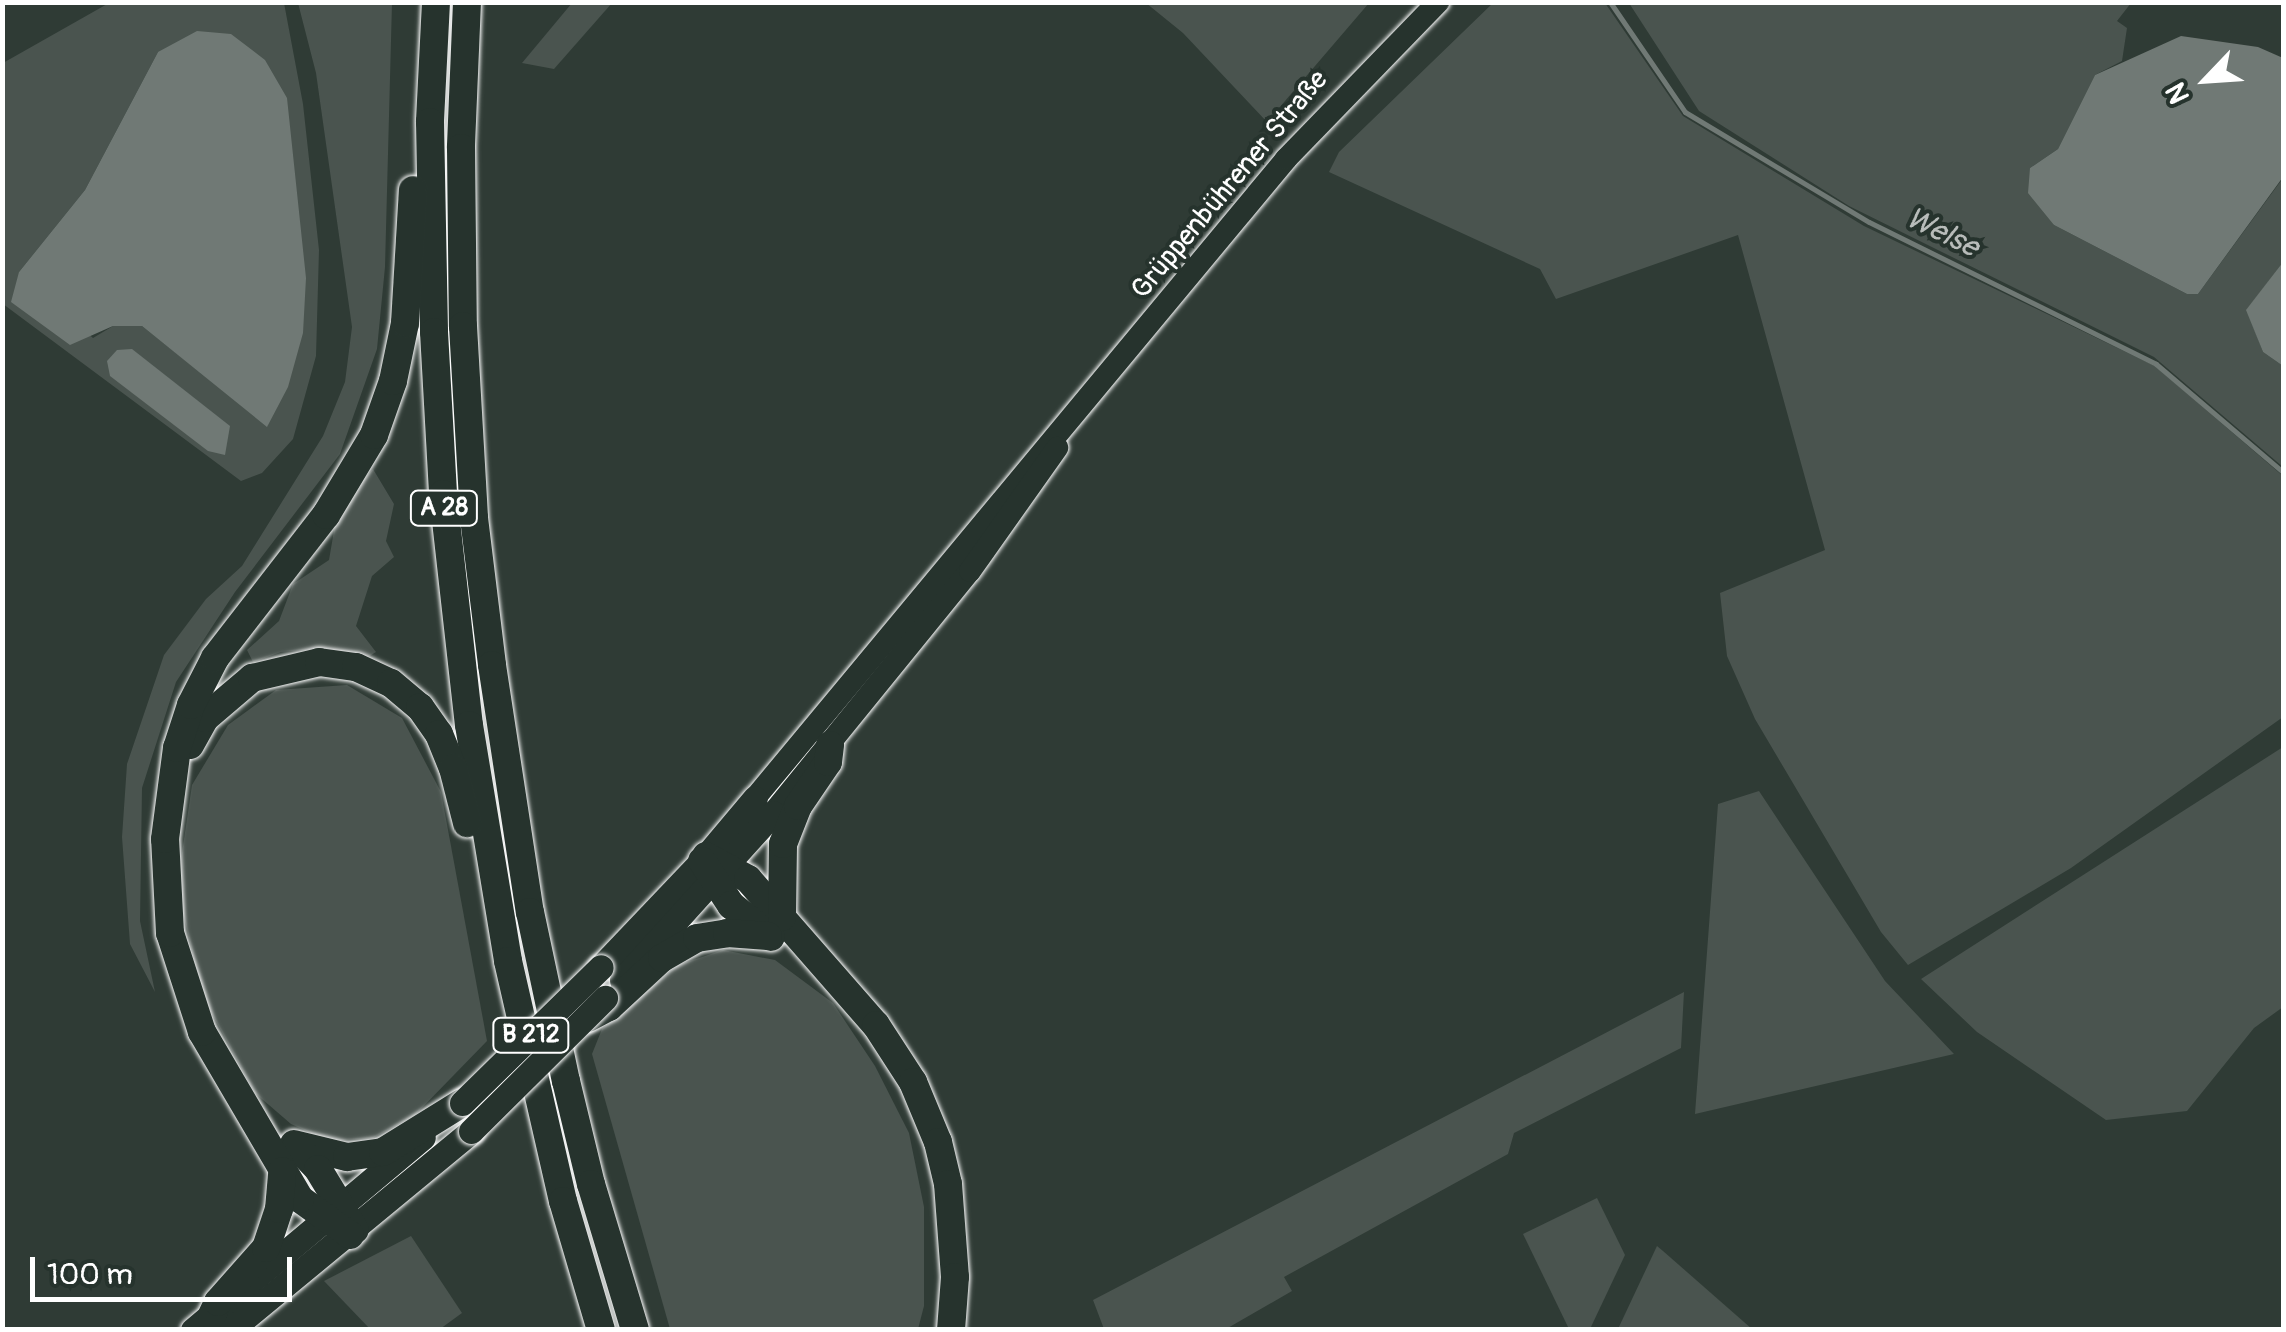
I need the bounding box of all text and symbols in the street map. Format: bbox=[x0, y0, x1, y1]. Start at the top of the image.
north arrow bbox=[2156, 30, 2256, 130]
street label: Grüppenbührener Straße bbox=[1125, 64, 1335, 306]
text: N bbox=[2158, 77, 2198, 109]
water label: Welse bbox=[1900, 200, 1984, 266]
road number: A 28 bbox=[409, 488, 479, 528]
road number: B 212 bbox=[491, 1015, 571, 1055]
scale bar bbox=[35, 1237, 298, 1299]
text: 100 m bbox=[47, 1256, 133, 1293]

